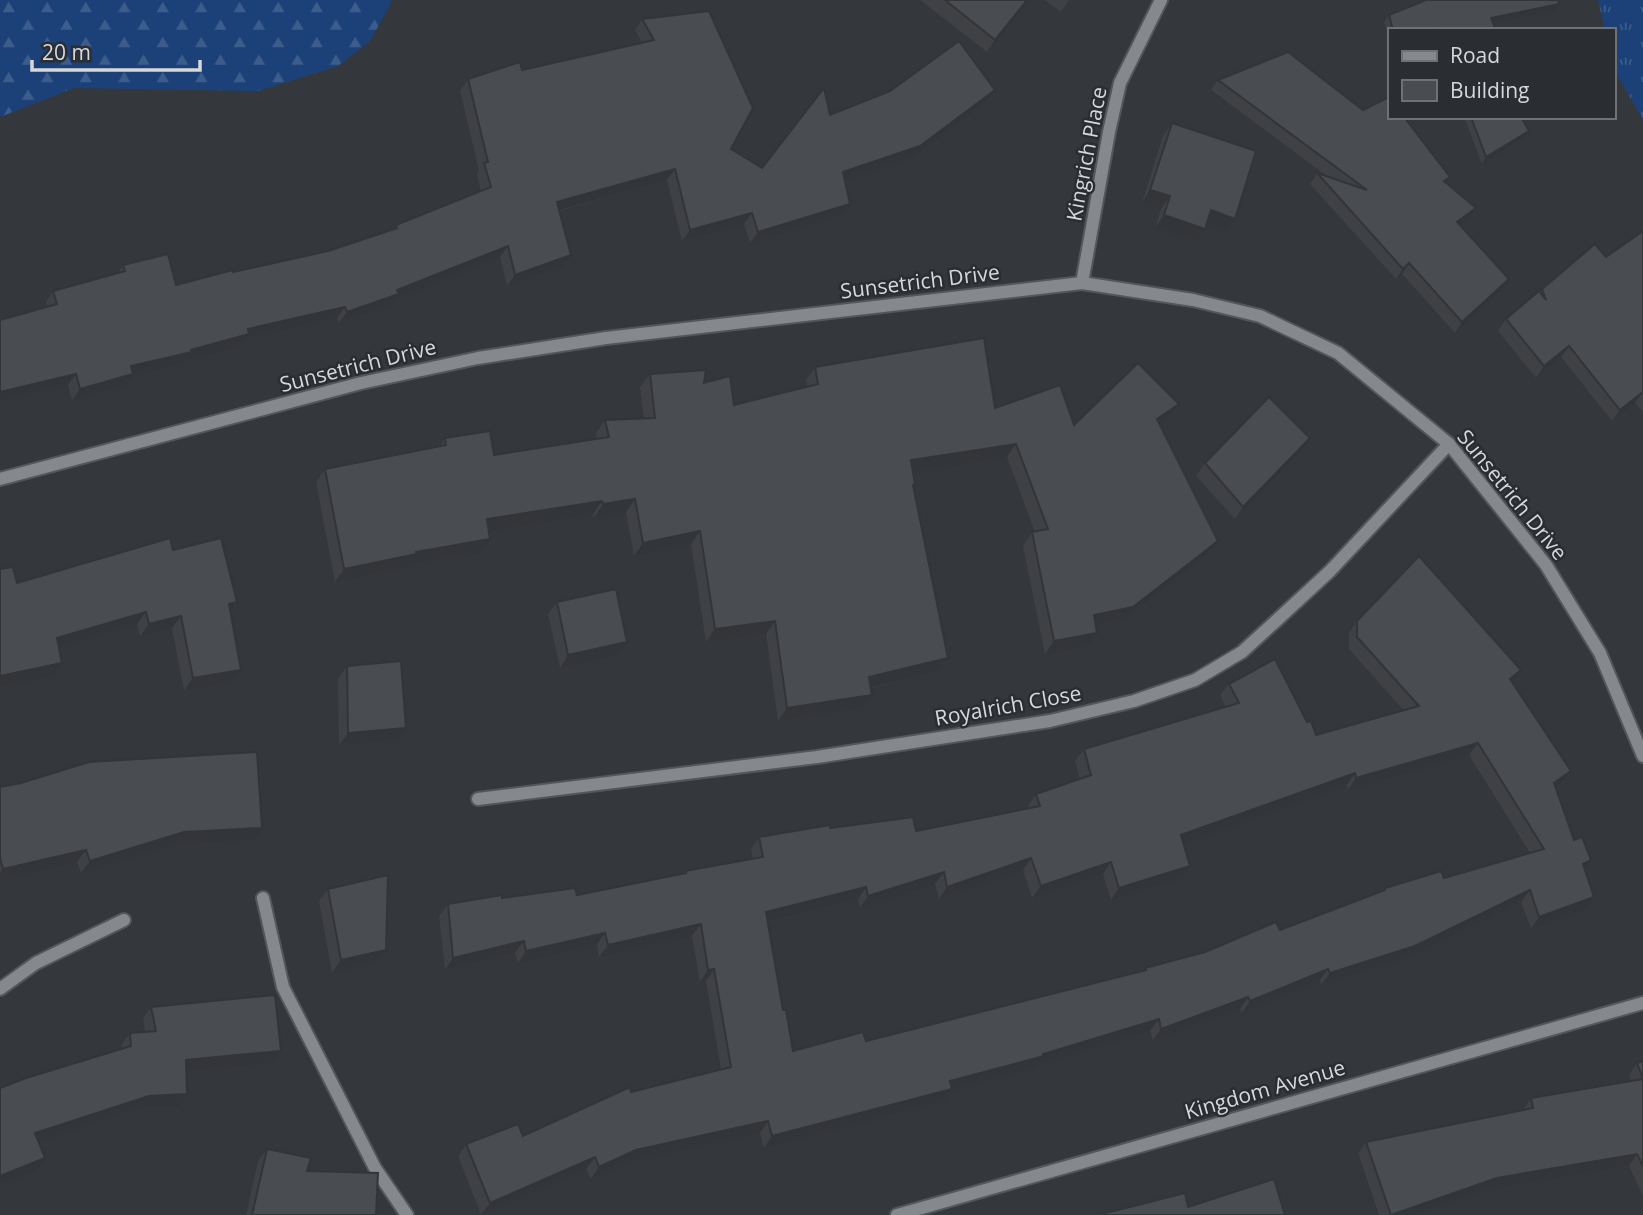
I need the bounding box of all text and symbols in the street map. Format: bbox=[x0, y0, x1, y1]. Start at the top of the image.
scale bar bbox=[32, 28, 200, 72]
legend bbox=[1388, 28, 1615, 119]
text: 20 m bbox=[42, 38, 91, 66]
text: Road bbox=[1450, 41, 1500, 69]
text: Building bbox=[1450, 76, 1529, 104]
street label: Kingrich Place bbox=[1059, 84, 1113, 223]
street label: Sunsetrich Drive bbox=[839, 257, 1001, 305]
street label: Sunsetrich Drive bbox=[277, 332, 439, 398]
street label: Sunsetrich Drive bbox=[1451, 423, 1574, 565]
street label: Royalrich Close bbox=[932, 678, 1083, 732]
street label: Kingdom Avenue bbox=[1181, 1053, 1348, 1125]

